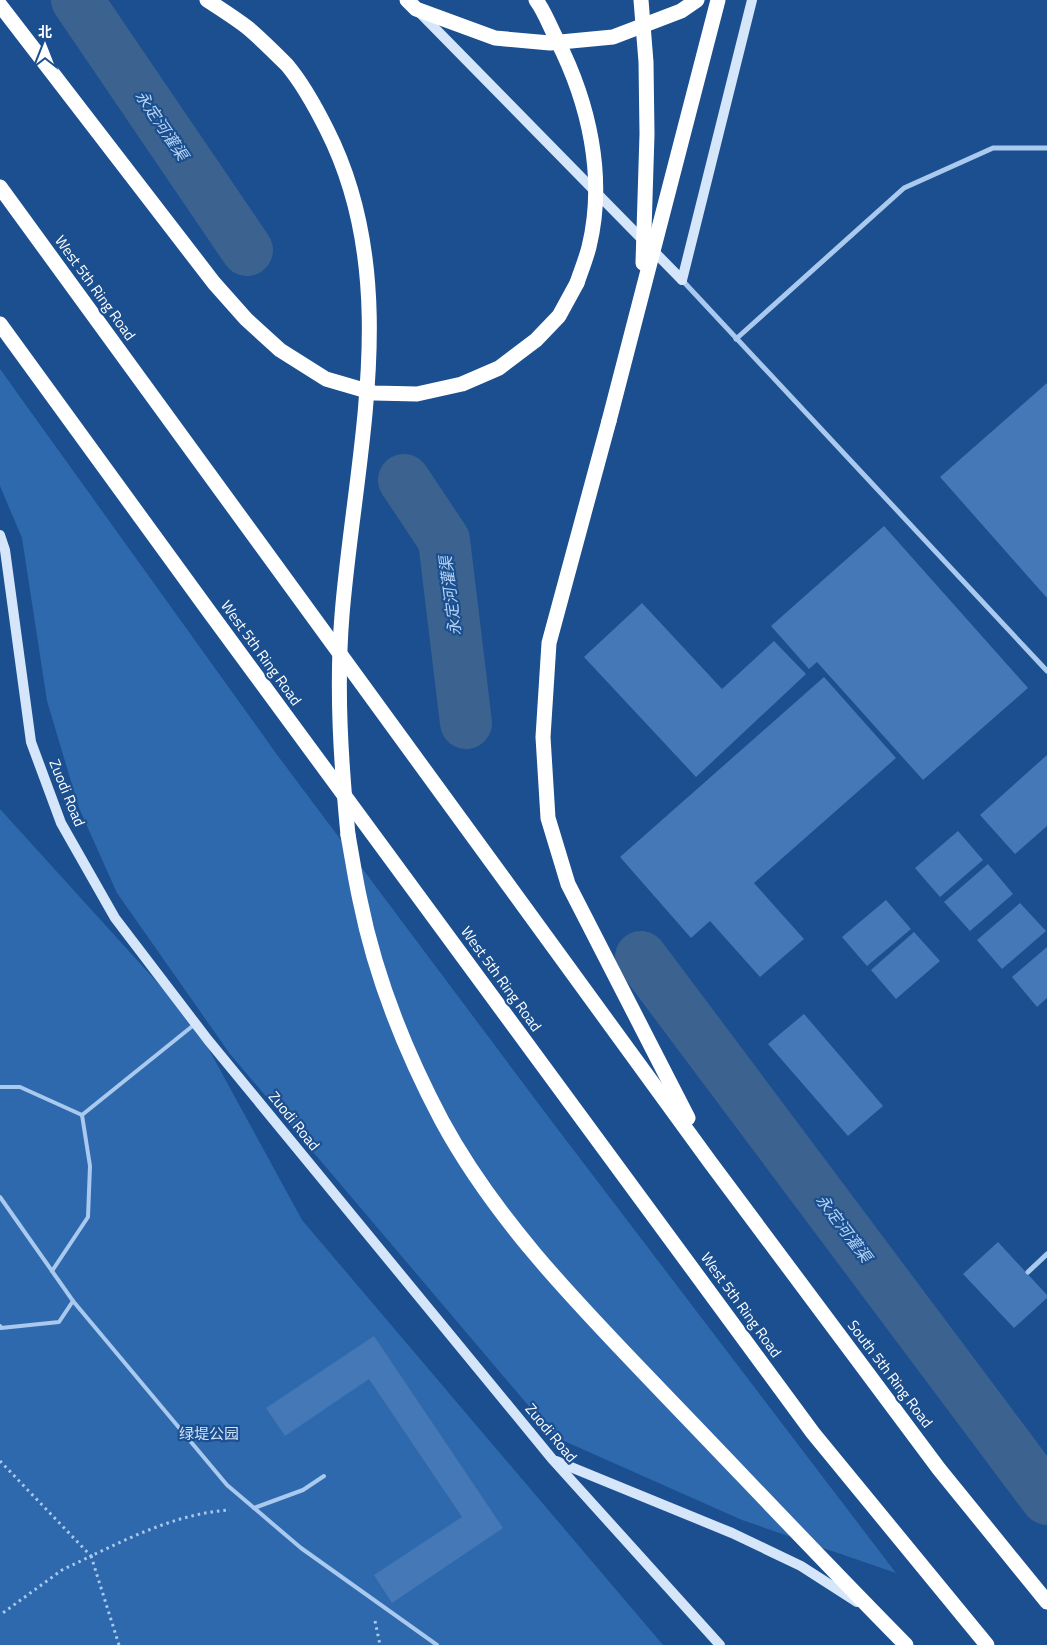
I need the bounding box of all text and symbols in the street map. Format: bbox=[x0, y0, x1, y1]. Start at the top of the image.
north arrow bbox=[20, 20, 70, 70]
text: 北 bbox=[38, 21, 52, 42]
water label: 永定河灌渠 bbox=[130, 85, 195, 167]
street label: West 5th Ring Road bbox=[49, 230, 142, 345]
water label: 永定河灌渠 bbox=[433, 553, 467, 637]
street label: West 5th Ring Road bbox=[215, 595, 308, 710]
street label: Zuodi Road bbox=[44, 756, 91, 830]
street label: West 5th Ring Road bbox=[455, 921, 548, 1036]
street label: Zuodi Road bbox=[263, 1086, 326, 1155]
water label: 永定河灌渠 bbox=[810, 1189, 879, 1269]
street label: West 5th Ring Road bbox=[695, 1247, 788, 1362]
street label: South 5th Ring Road bbox=[842, 1315, 939, 1432]
street label: Zuodi Road bbox=[520, 1398, 583, 1467]
park label: 绿堤公园 bbox=[179, 1422, 239, 1445]

